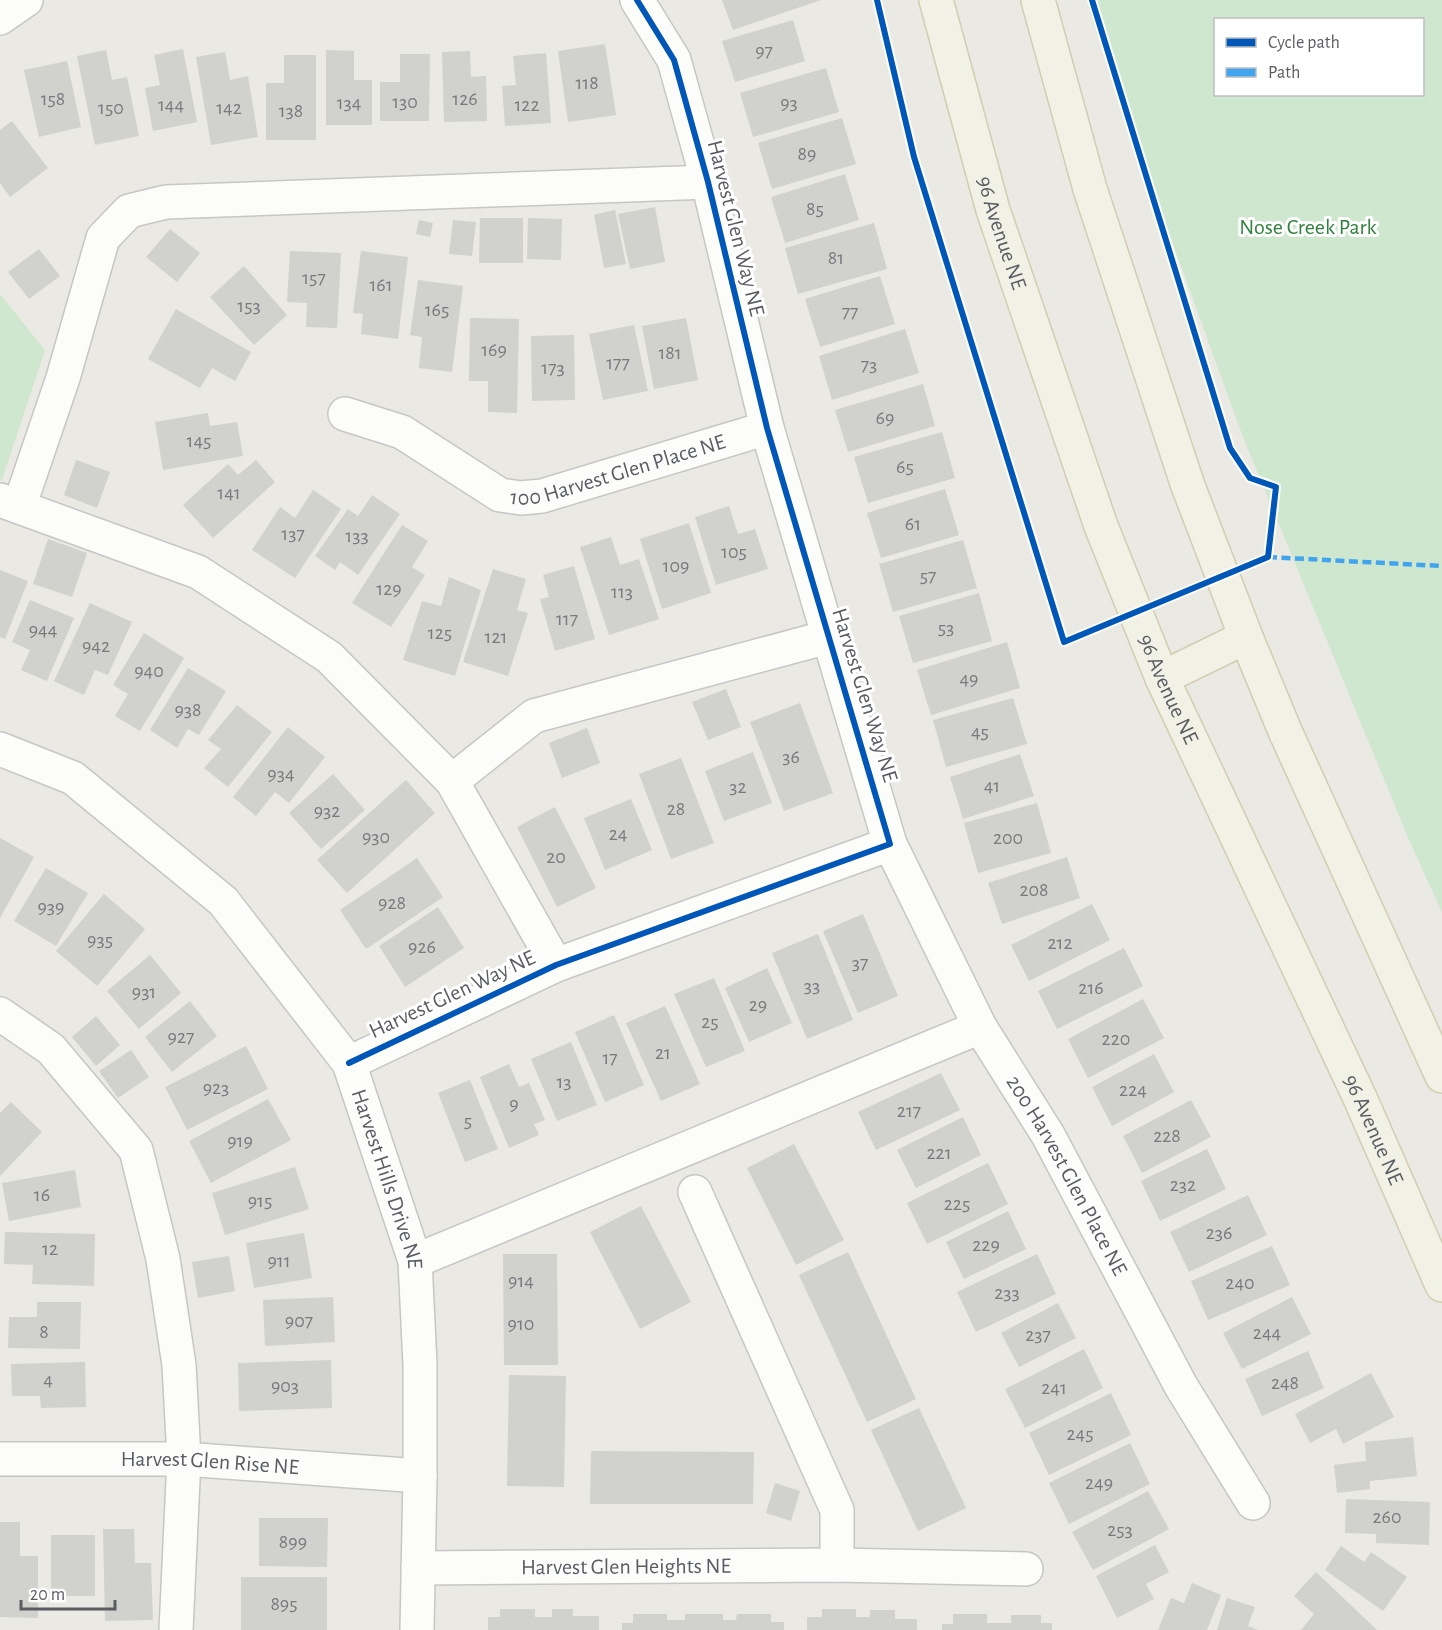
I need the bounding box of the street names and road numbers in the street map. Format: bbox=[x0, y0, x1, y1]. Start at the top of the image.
street label: Harvest Glen Way NE bbox=[704, 138, 769, 319]
street label: 96 Avenue NE bbox=[973, 174, 1030, 293]
street label: 100 Harvest Glen Place NE bbox=[509, 430, 728, 509]
street label: Harvest Glen Way NE bbox=[828, 606, 902, 785]
street label: 96 Avenue NE bbox=[1135, 631, 1203, 748]
street label: Harvest Glen Way NE bbox=[366, 946, 539, 1042]
street label: 200 Harvest Glen Place NE bbox=[1002, 1071, 1131, 1279]
street label: 96 Avenue NE bbox=[1340, 1071, 1408, 1188]
street label: Harvest Hills Drive NE bbox=[347, 1086, 426, 1269]
street label: Harvest Glen Rise NE bbox=[121, 1448, 300, 1478]
street label: Harvest Glen Heights NE bbox=[521, 1555, 732, 1578]

